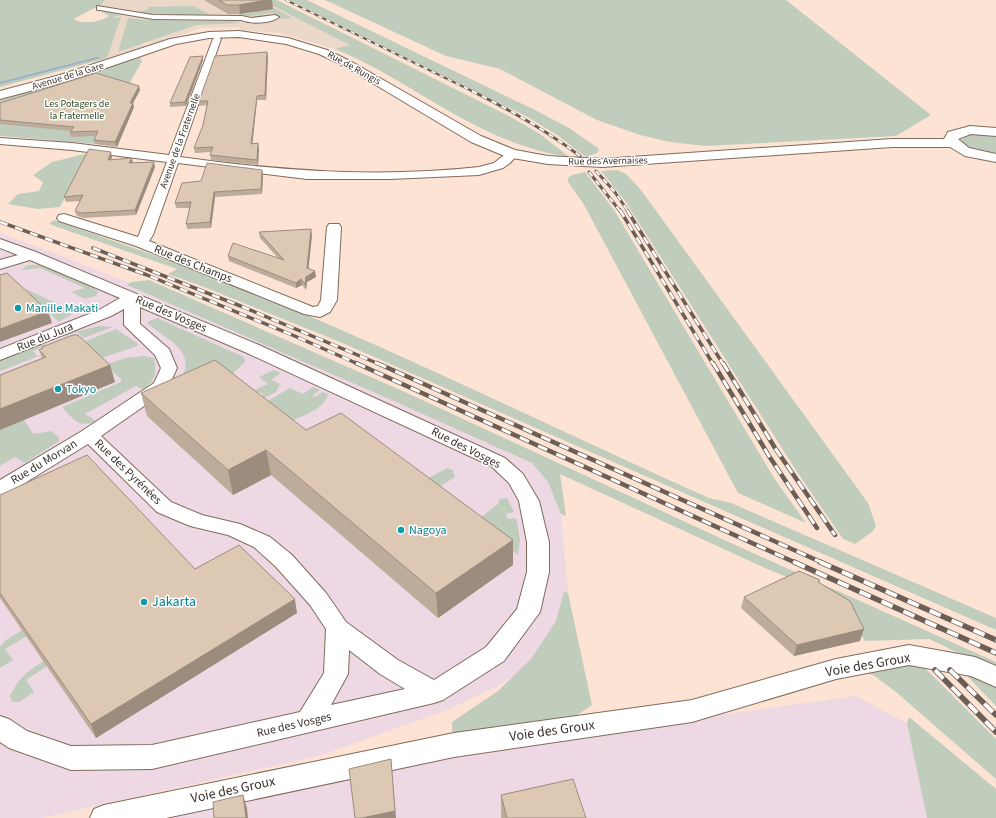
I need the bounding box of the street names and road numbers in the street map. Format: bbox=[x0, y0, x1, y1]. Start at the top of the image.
street label: Rue de Rungis bbox=[325, 48, 383, 88]
street label: Avenue de la Gare bbox=[30, 58, 106, 94]
street label: Avenue de la Fraternelle bbox=[156, 92, 204, 190]
street label: Rue des Avernaises bbox=[568, 153, 648, 169]
street label: Rue des Champs bbox=[151, 241, 235, 287]
street label: Rue des Vosges bbox=[133, 291, 209, 337]
street label: Rue du Jura bbox=[14, 318, 76, 356]
street label: Rue des Vosges bbox=[428, 423, 504, 473]
street label: Rue du Morvan bbox=[7, 435, 81, 489]
street label: Rue des Pyrénées bbox=[91, 435, 165, 509]
street label: Voie des Groux bbox=[824, 648, 913, 682]
street label: Rue des Vosges bbox=[255, 708, 333, 742]
street label: Voie des Groux bbox=[508, 715, 597, 747]
street label: Voie des Groux bbox=[189, 771, 278, 809]

